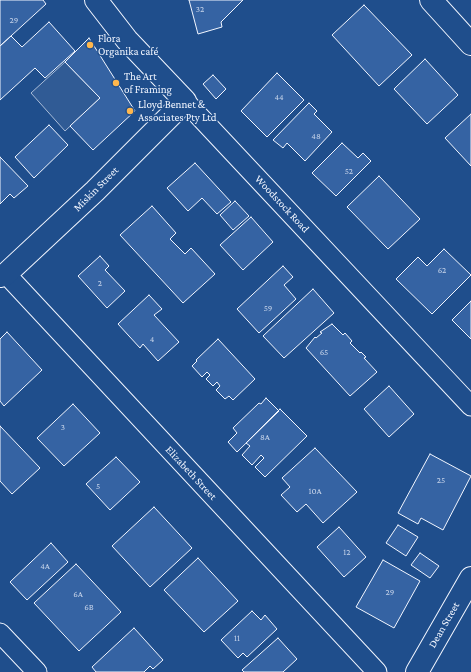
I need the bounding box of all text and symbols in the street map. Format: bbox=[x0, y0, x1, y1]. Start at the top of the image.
house number: 32 bbox=[196, 4, 204, 14]
house number: 29 bbox=[10, 15, 18, 25]
place label: Flora Organika café bbox=[98, 32, 158, 58]
marker: Flora Organika café bbox=[85, 40, 95, 50]
place label: The Art of Framing bbox=[124, 70, 172, 96]
marker: The Art of Framing bbox=[111, 78, 121, 88]
house number: 44 bbox=[274, 92, 284, 102]
place label: Lloyd Bennet & Associates Pty Ltd bbox=[138, 98, 217, 124]
marker: Lloyd Bennet & Associates Pty Ltd bbox=[125, 106, 135, 116]
house number: 48 bbox=[311, 131, 321, 141]
street label: Miskin Street bbox=[71, 164, 121, 214]
house number: 52 bbox=[345, 166, 353, 176]
street label: Woodstock Road bbox=[252, 173, 312, 235]
house number: 62 bbox=[438, 265, 446, 275]
house number: 2 bbox=[98, 278, 102, 288]
house number: 59 bbox=[264, 303, 272, 313]
house number: 4 bbox=[150, 334, 154, 344]
house number: 65 bbox=[320, 347, 328, 357]
house number: 3 bbox=[61, 422, 65, 432]
house number: 8A bbox=[260, 432, 270, 442]
street label: Elizabeth Street bbox=[163, 443, 219, 503]
house number: 25 bbox=[437, 475, 445, 485]
house number: 5 bbox=[96, 481, 100, 491]
house number: 10A bbox=[308, 486, 322, 496]
house number: 12 bbox=[343, 547, 351, 557]
house number: 4A bbox=[40, 561, 50, 571]
house number: 29 bbox=[386, 587, 394, 597]
house number: 6A bbox=[73, 589, 83, 599]
street label: Dean Street bbox=[426, 600, 462, 650]
house number: 6B bbox=[84, 602, 94, 612]
house number: 11 bbox=[234, 633, 240, 643]

